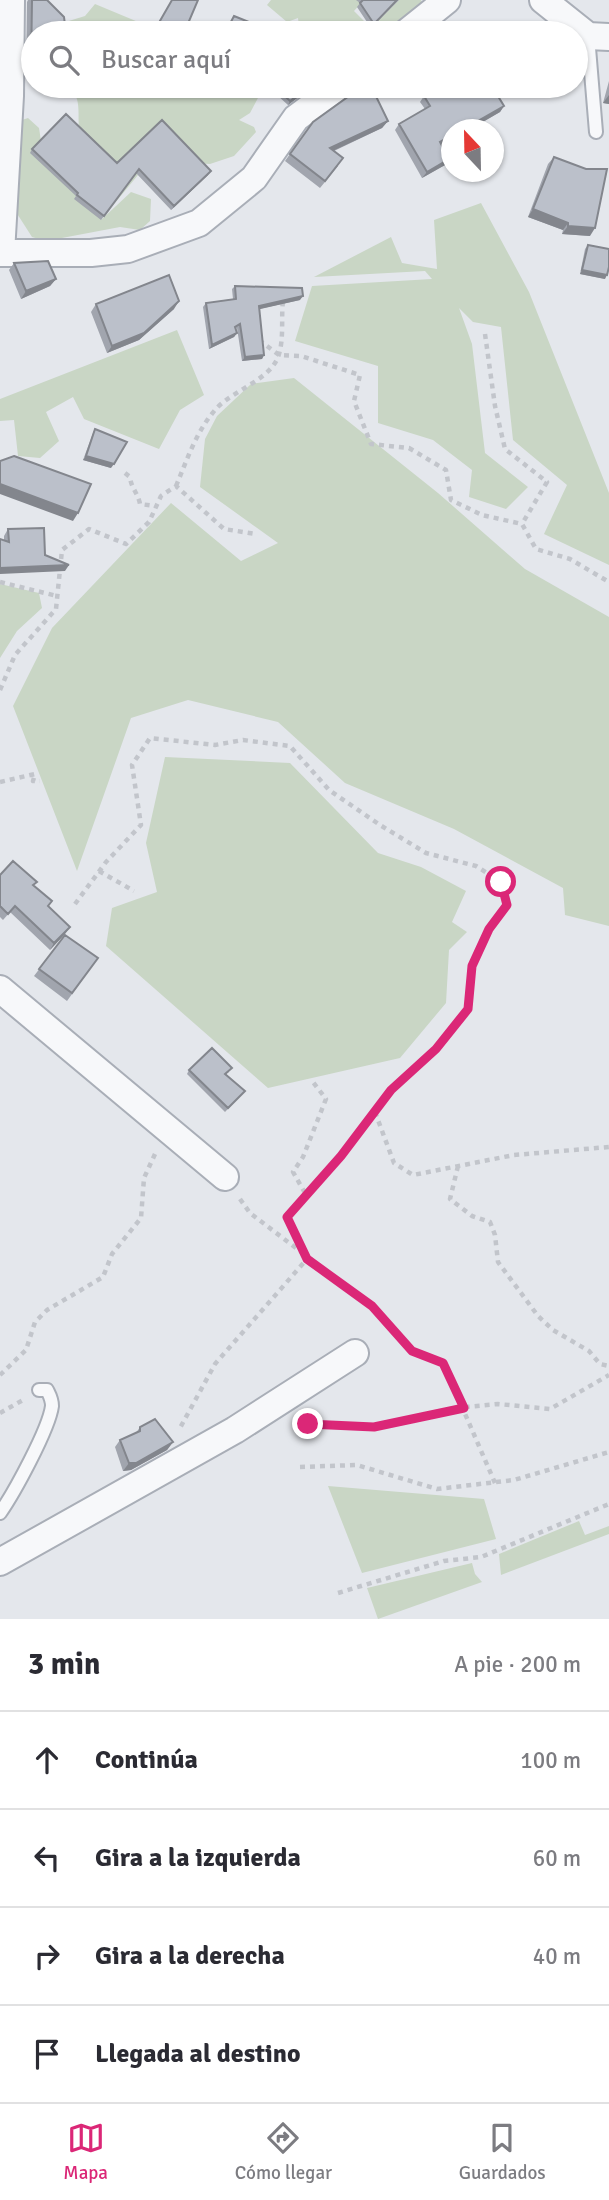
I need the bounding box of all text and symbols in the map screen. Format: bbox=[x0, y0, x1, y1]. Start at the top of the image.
search box bbox=[21, 21, 588, 98]
icon: search bbox=[45, 41, 83, 79]
text: Buscar aquí bbox=[101, 44, 231, 76]
north arrow bbox=[441, 119, 504, 182]
route start bbox=[485, 866, 516, 897]
route end bbox=[292, 1408, 323, 1439]
text: 3 min bbox=[28, 1646, 100, 1683]
text: A pie · 200 m bbox=[454, 1650, 581, 1679]
icon: ahead bbox=[28, 1741, 66, 1779]
text: Continúa bbox=[95, 1744, 198, 1776]
text: 100 m bbox=[520, 1746, 581, 1775]
icon: left bbox=[28, 1839, 66, 1877]
text: Gira a la izquierda bbox=[95, 1842, 301, 1874]
text: 60 m bbox=[533, 1844, 581, 1873]
icon: right bbox=[28, 1937, 66, 1975]
text: Gira a la derecha bbox=[95, 1940, 285, 1972]
text: 40 m bbox=[533, 1942, 581, 1971]
icon: arrive bbox=[28, 2035, 66, 2073]
text: Llegada al destino bbox=[95, 2038, 301, 2070]
tab: Mapa bbox=[63, 2119, 108, 2185]
tab: Cómo llegar bbox=[235, 2119, 332, 2185]
tab: Guardados bbox=[459, 2119, 546, 2185]

